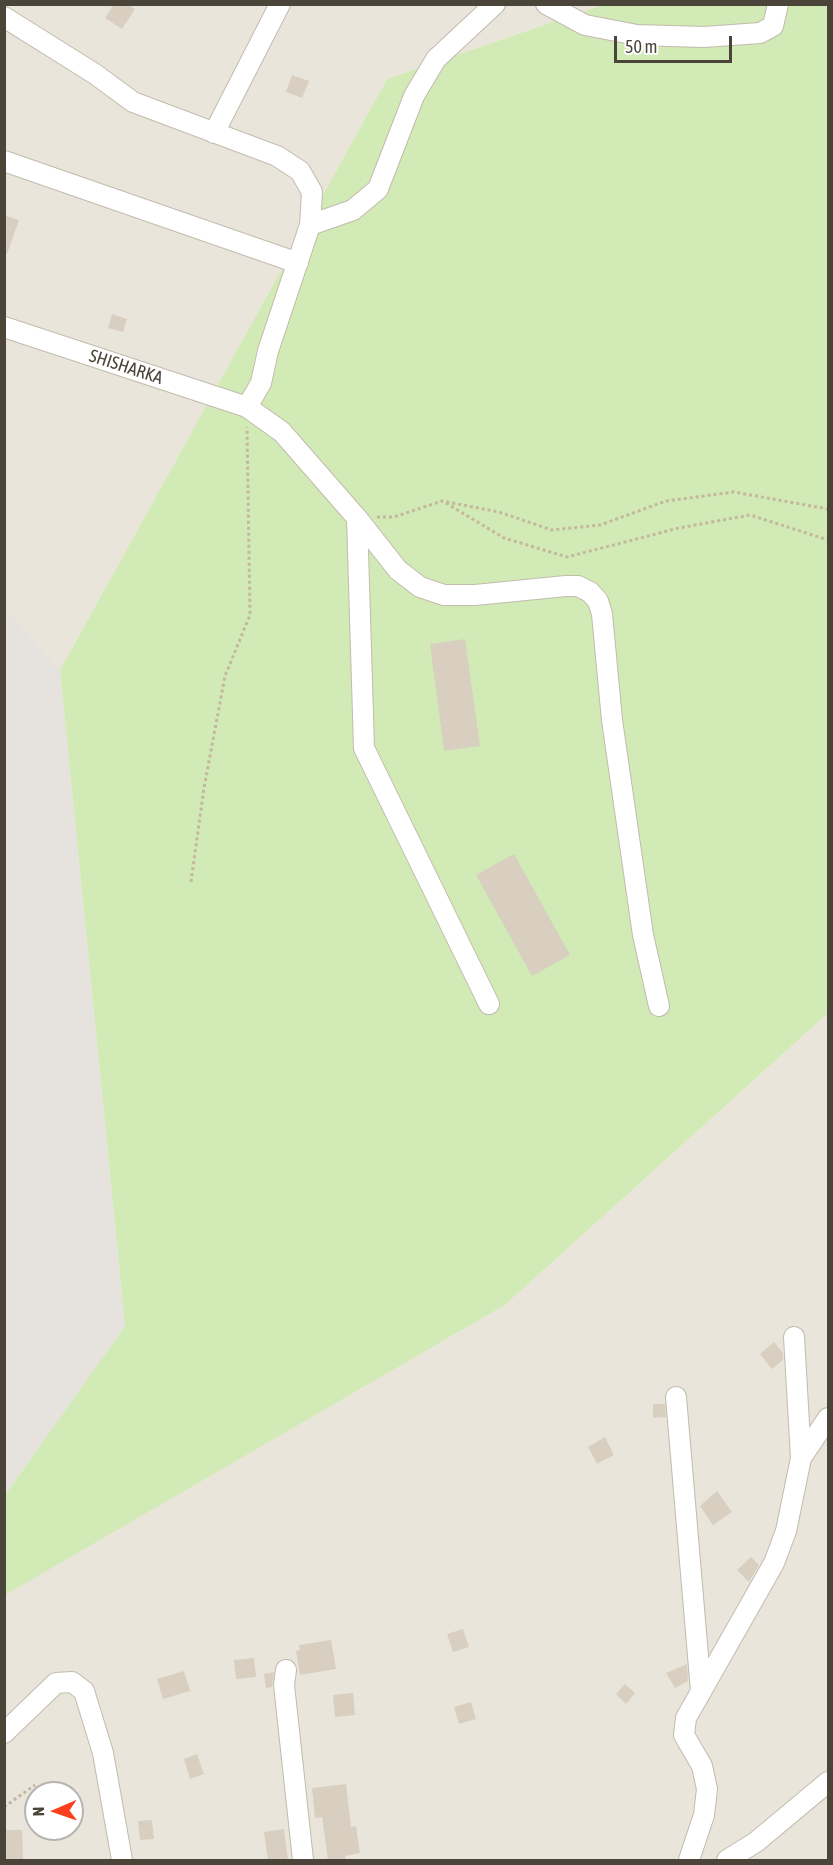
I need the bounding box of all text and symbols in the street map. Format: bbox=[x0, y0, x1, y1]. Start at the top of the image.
scale bar bbox=[617, 24, 736, 62]
text: 50 m bbox=[625, 36, 657, 57]
street label: SHISHARKA bbox=[86, 345, 166, 389]
north arrow bbox=[24, 1781, 84, 1841]
text: N bbox=[29, 1807, 47, 1817]

